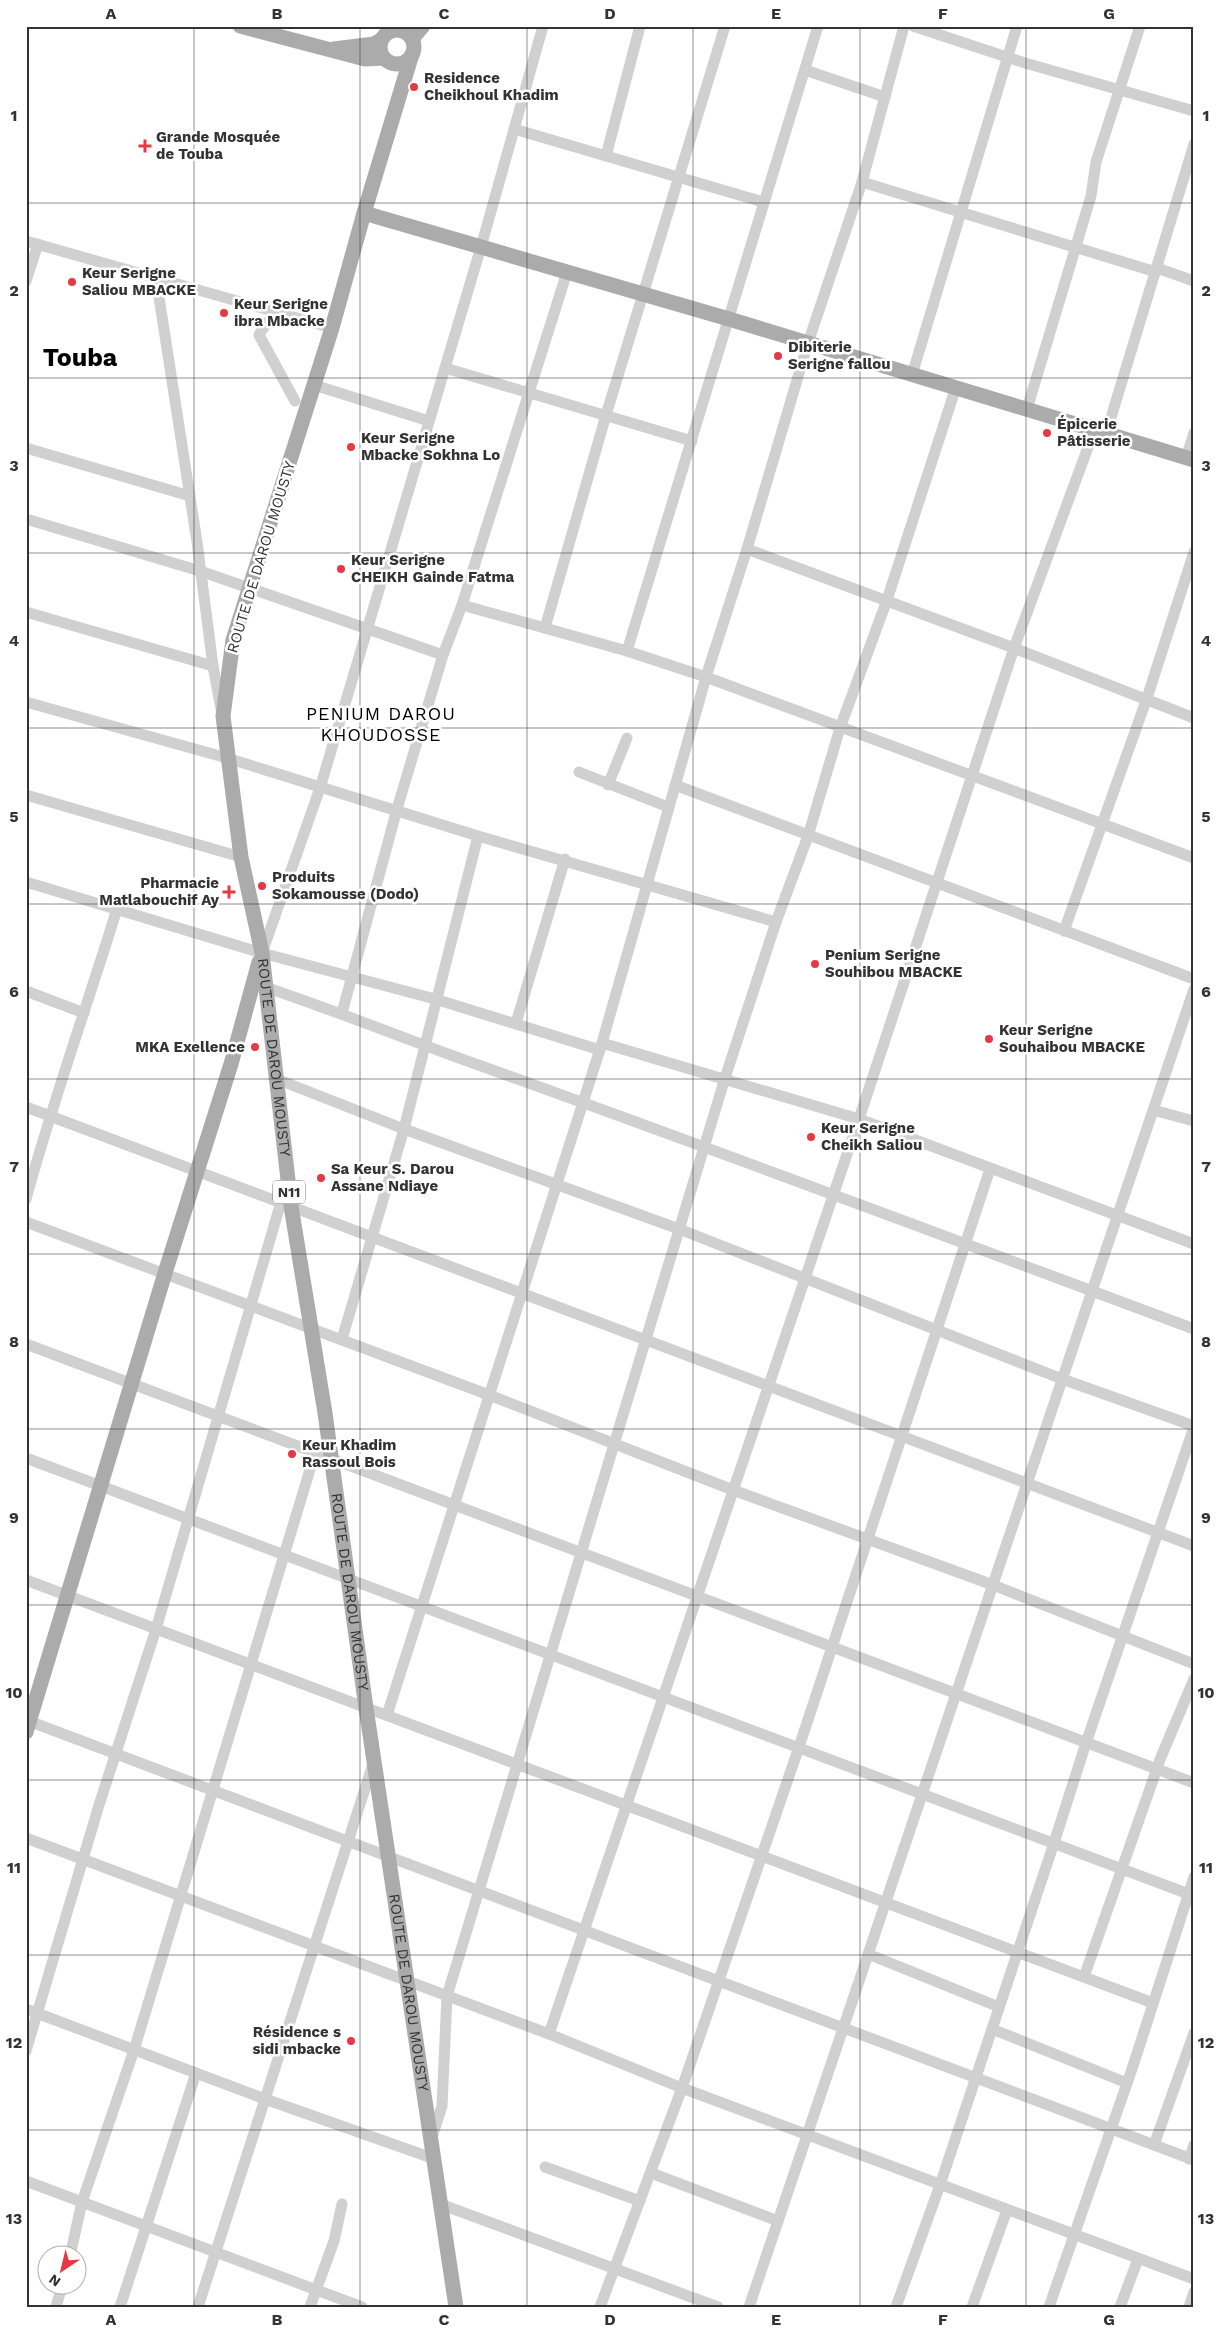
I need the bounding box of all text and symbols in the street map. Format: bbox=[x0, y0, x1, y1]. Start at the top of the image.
text: A bbox=[106, 4, 117, 23]
text: B bbox=[272, 4, 283, 23]
text: C bbox=[439, 4, 450, 23]
text: D bbox=[604, 4, 616, 23]
text: E bbox=[771, 4, 781, 23]
text: F bbox=[938, 4, 948, 23]
text: G bbox=[1103, 4, 1115, 23]
place label: Residence Cheikhoul Khadim bbox=[424, 69, 559, 104]
marker: Residence Cheikhoul Khadim bbox=[408, 81, 420, 93]
text: 1 bbox=[11, 106, 17, 125]
text: 1 bbox=[1203, 106, 1209, 125]
place label: Grande Mosquée de Touba bbox=[156, 128, 280, 163]
marker: Grande Mosquée de Touba bbox=[138, 139, 152, 153]
place label: Keur Serigne Saliou MBACKE bbox=[82, 264, 196, 299]
marker: Keur Serigne Saliou MBACKE bbox=[66, 276, 78, 288]
text: 2 bbox=[9, 281, 19, 300]
text: 2 bbox=[1201, 281, 1211, 300]
place label: Keur Serigne ibra Mbacke bbox=[234, 295, 328, 330]
marker: Keur Serigne ibra Mbacke bbox=[218, 307, 230, 319]
place label: Dibiterie Serigne fallou bbox=[788, 338, 891, 373]
district label: Touba bbox=[43, 343, 118, 372]
marker: Dibiterie Serigne fallou bbox=[772, 350, 784, 362]
place label: Épicerie Pâtisserie bbox=[1057, 415, 1131, 450]
marker: Épicerie Pâtisserie bbox=[1041, 427, 1053, 439]
place label: Keur Serigne Mbacke Sokhna Lo bbox=[361, 429, 500, 464]
marker: Keur Serigne Mbacke Sokhna Lo bbox=[345, 441, 357, 453]
text: 3 bbox=[9, 456, 19, 475]
text: 3 bbox=[1201, 456, 1211, 475]
street label: ROUTE DE DAROU MOUSTY bbox=[223, 459, 299, 655]
place label: Keur Serigne CHEIKH Gainde Fatma bbox=[351, 551, 515, 586]
marker: Keur Serigne CHEIKH Gainde Fatma bbox=[335, 563, 347, 575]
text: 4 bbox=[9, 631, 19, 650]
text: 4 bbox=[1201, 631, 1211, 650]
district label: PENIUM DAROU KHOUDOSSE bbox=[306, 703, 456, 745]
text: 5 bbox=[9, 807, 19, 826]
text: 5 bbox=[1201, 807, 1211, 826]
place label: Produits Sokamousse (Dodo) bbox=[272, 868, 419, 903]
place label: Pharmacie Matlabouchif Ay bbox=[99, 874, 220, 909]
marker: Produits Sokamousse (Dodo) bbox=[256, 880, 268, 892]
marker: Pharmacie Matlabouchif Ay bbox=[223, 886, 235, 898]
place label: Penium Serigne Souhibou MBACKE bbox=[825, 946, 962, 981]
street label: ROUTE DE DAROU MOUSTY bbox=[254, 957, 294, 1158]
marker: Penium Serigne Souhibou MBACKE bbox=[809, 958, 821, 970]
text: 6 bbox=[9, 982, 19, 1001]
text: 6 bbox=[1201, 982, 1211, 1001]
place label: Keur Serigne Souhaibou MBACKE bbox=[999, 1021, 1145, 1056]
marker: Keur Serigne Souhaibou MBACKE bbox=[983, 1033, 995, 1045]
place label: MKA Exellence bbox=[135, 1038, 245, 1056]
marker: MKA Exellence bbox=[249, 1041, 261, 1053]
place label: Keur Serigne Cheikh Saliou bbox=[821, 1119, 922, 1154]
marker: Keur Serigne Cheikh Saliou bbox=[805, 1131, 817, 1143]
text: 7 bbox=[9, 1157, 19, 1176]
text: 7 bbox=[1201, 1157, 1211, 1176]
place label: Sa Keur S. Darou Assane Ndiaye bbox=[331, 1160, 454, 1195]
marker: Sa Keur S. Darou Assane Ndiaye bbox=[315, 1172, 327, 1184]
road number: N11 bbox=[273, 1180, 305, 1204]
text: 8 bbox=[9, 1332, 19, 1351]
text: 8 bbox=[1201, 1332, 1211, 1351]
place label: Keur Khadim Rassoul Bois bbox=[302, 1436, 396, 1471]
marker: Keur Khadim Rassoul Bois bbox=[286, 1448, 298, 1460]
street label: ROUTE DE DAROU MOUSTY bbox=[327, 1492, 373, 1693]
text: 9 bbox=[9, 1508, 19, 1527]
text: 9 bbox=[1201, 1508, 1211, 1527]
text: 10 bbox=[5, 1683, 23, 1702]
text: 10 bbox=[1197, 1683, 1215, 1702]
text: 11 bbox=[7, 1858, 21, 1877]
text: 11 bbox=[1199, 1858, 1213, 1877]
street label: ROUTE DE DAROU MOUSTY bbox=[385, 1893, 433, 2093]
place label: Résidence s sidi mbacke bbox=[252, 2023, 341, 2058]
text: 12 bbox=[6, 2033, 22, 2052]
text: 12 bbox=[1198, 2033, 1214, 2052]
marker: Résidence s sidi mbacke bbox=[345, 2035, 357, 2047]
text: 13 bbox=[6, 2209, 22, 2228]
text: 13 bbox=[1198, 2209, 1214, 2228]
north arrow bbox=[38, 2246, 88, 2296]
text: N bbox=[46, 2271, 63, 2290]
text: A bbox=[106, 2310, 117, 2329]
text: B bbox=[272, 2310, 283, 2329]
text: C bbox=[439, 2310, 450, 2329]
text: D bbox=[604, 2310, 616, 2329]
text: E bbox=[771, 2310, 781, 2329]
text: F bbox=[938, 2310, 948, 2329]
text: G bbox=[1103, 2310, 1115, 2329]

